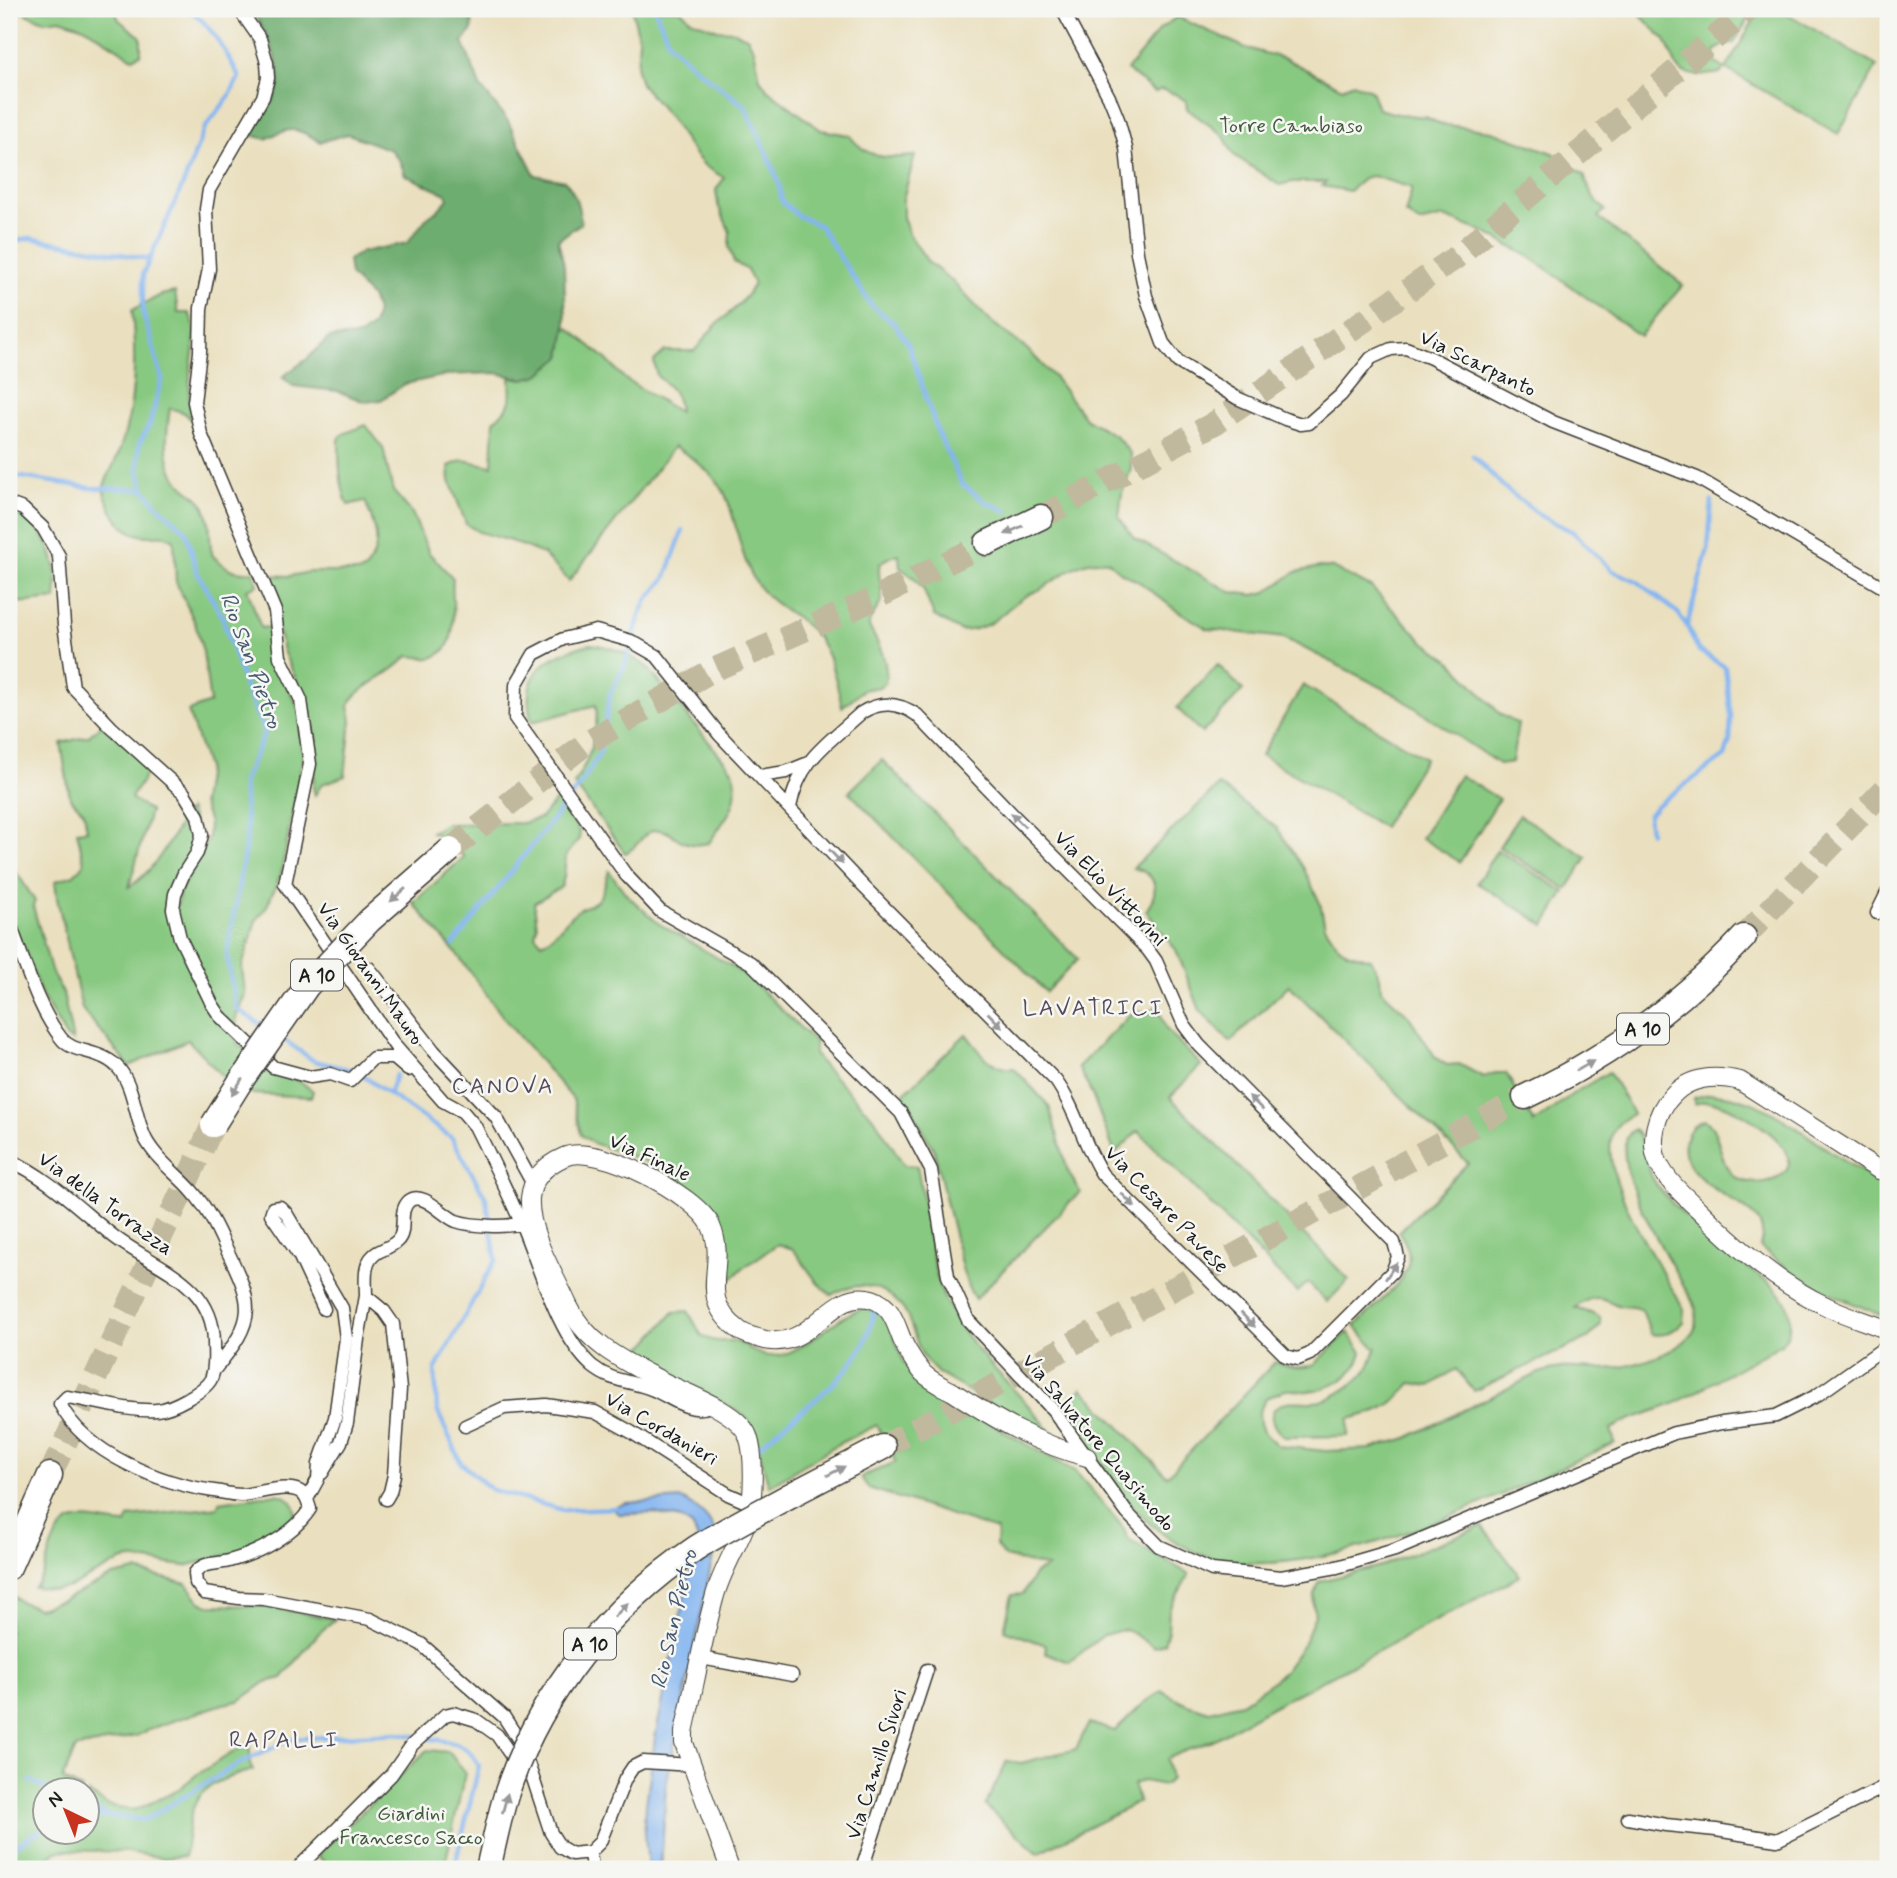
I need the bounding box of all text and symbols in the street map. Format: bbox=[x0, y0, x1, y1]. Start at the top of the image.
park label: Torre Cambiaso bbox=[1219, 112, 1363, 140]
street label: Via Scarpanto bbox=[1415, 324, 1540, 404]
one-way arrow bbox=[1004, 524, 1024, 536]
water label: Rio San Pietro bbox=[212, 589, 289, 733]
one-way arrow bbox=[1009, 811, 1026, 828]
street label: Via Elio Vittorini bbox=[1048, 824, 1173, 953]
one-way arrow bbox=[828, 848, 844, 866]
one-way arrow bbox=[389, 887, 407, 903]
street label: Via Giovanni Mauro bbox=[310, 896, 430, 1051]
road number: A 10 bbox=[291, 959, 343, 990]
district label: LAVATRICI bbox=[1022, 994, 1164, 1024]
one-way arrow bbox=[987, 1011, 1004, 1028]
road number: A 10 bbox=[1617, 1014, 1669, 1044]
one-way arrow bbox=[1576, 1060, 1595, 1072]
district label: CANOVA bbox=[451, 1072, 555, 1102]
one-way arrow bbox=[230, 1077, 243, 1097]
one-way arrow bbox=[1249, 1095, 1265, 1112]
street label: Via Finale bbox=[604, 1127, 695, 1189]
street label: Via Cesare Pavese bbox=[1098, 1140, 1235, 1280]
street label: Via della Torrazza bbox=[32, 1145, 179, 1262]
one-way arrow bbox=[1120, 1192, 1136, 1208]
one-way arrow bbox=[1384, 1262, 1398, 1280]
one-way arrow bbox=[1240, 1311, 1256, 1328]
street label: Via Salvatore Quasimodo bbox=[1015, 1348, 1181, 1538]
street label: Via Cordanieri bbox=[600, 1385, 723, 1473]
one-way arrow bbox=[826, 1465, 846, 1477]
water label: Rio San Pietro bbox=[644, 1546, 706, 1692]
one-way arrow bbox=[612, 1602, 629, 1619]
road number: A 10 bbox=[564, 1628, 616, 1660]
street label: Via Camillo Sivori bbox=[839, 1685, 914, 1843]
district label: RAPALLI bbox=[229, 1726, 339, 1756]
north arrow bbox=[32, 1776, 102, 1846]
text: N bbox=[42, 1786, 69, 1813]
one-way arrow bbox=[500, 1792, 510, 1813]
park label: Giardini Francesco Sacco bbox=[339, 1800, 483, 1852]

